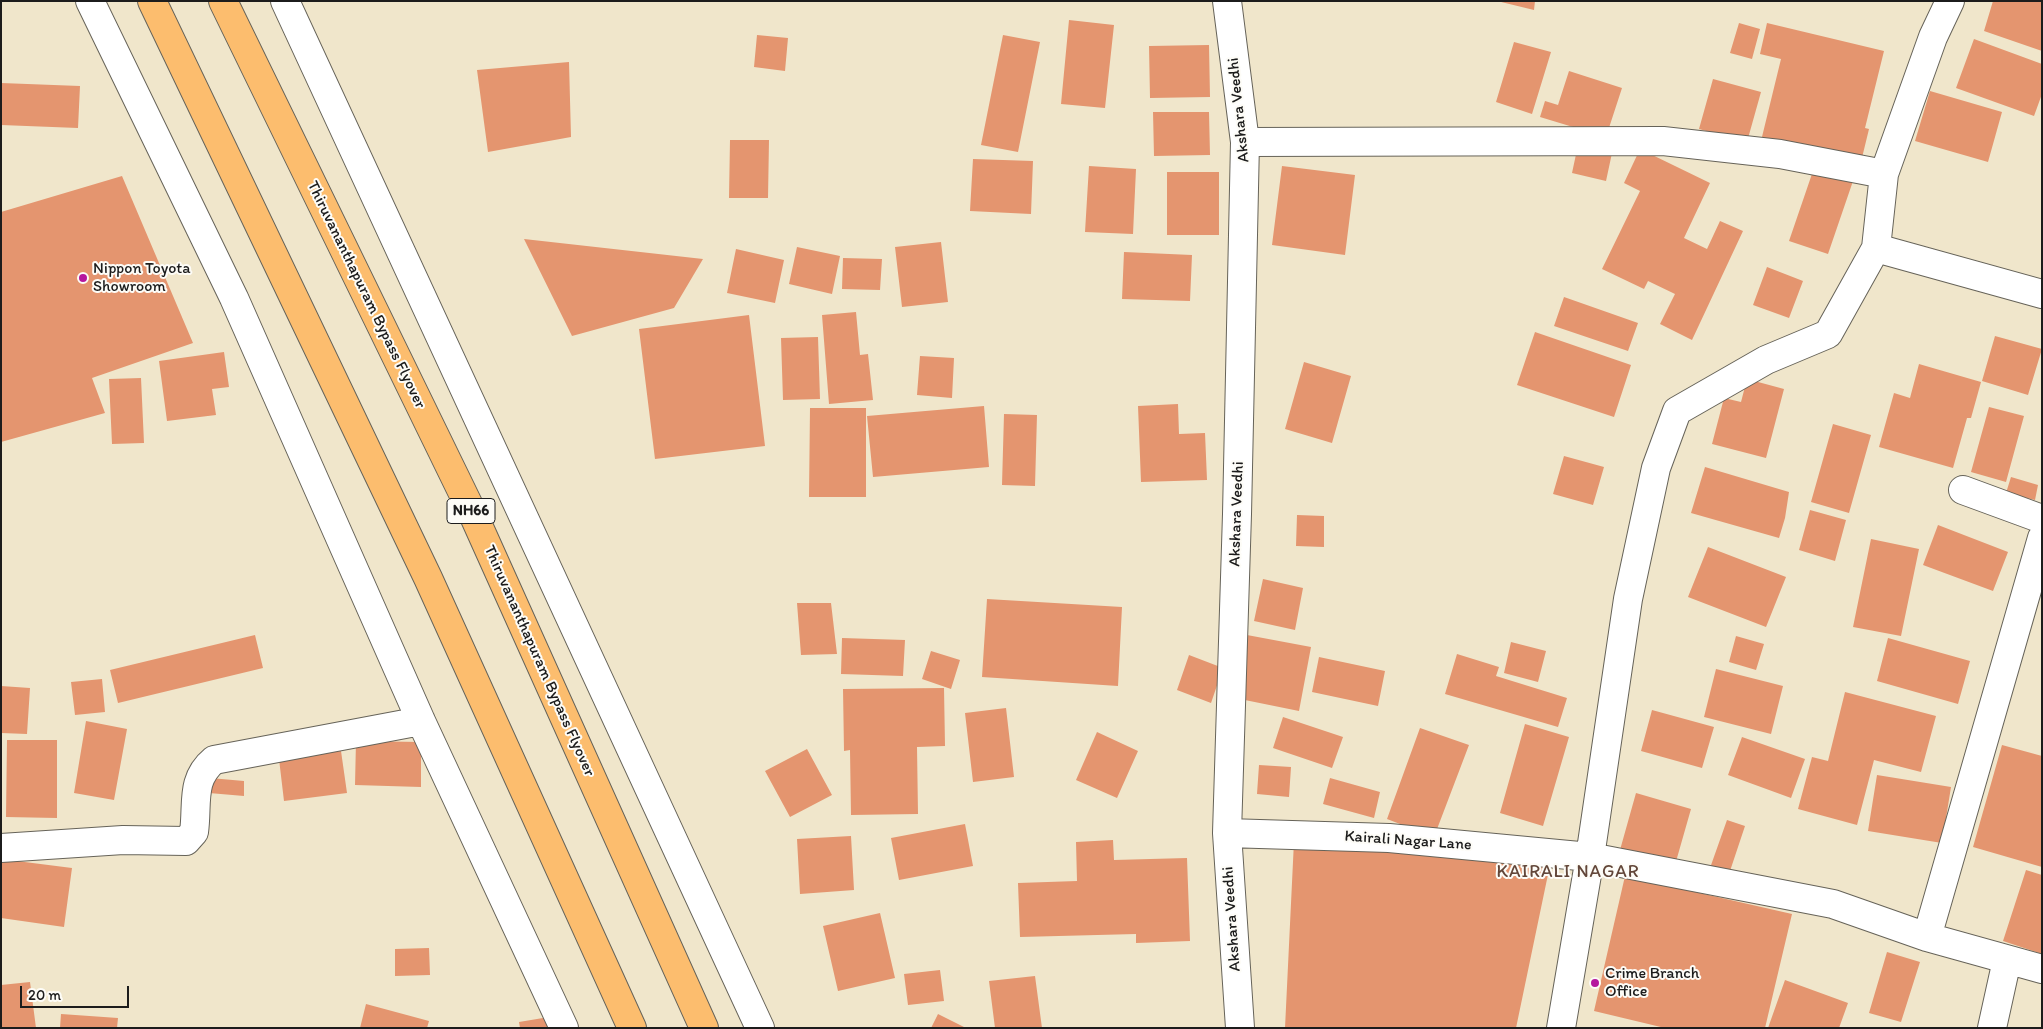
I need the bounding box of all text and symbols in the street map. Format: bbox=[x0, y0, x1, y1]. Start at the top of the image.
street label: Akshara Veedhi bbox=[1224, 57, 1254, 163]
street label: Thiruvananthapuram Bypass Flyover bbox=[302, 178, 430, 412]
place label: Nippon Toyota Showroom bbox=[93, 259, 191, 297]
marker: Nippon Toyota Showroom bbox=[77, 272, 89, 284]
street label: Akshara Veedhi bbox=[1226, 461, 1248, 567]
road number: NH66 bbox=[447, 498, 495, 524]
street label: Thiruvananthapuram Bypass Flyover bbox=[479, 543, 599, 779]
street label: Kairali Nagar Lane bbox=[1344, 827, 1472, 855]
district label: KAIRALI NAGAR bbox=[1495, 861, 1641, 883]
street label: Akshara Veedhi bbox=[1219, 866, 1245, 972]
place label: Crime Branch Office bbox=[1605, 964, 1699, 1002]
scale bar bbox=[22, 976, 131, 1008]
marker: Crime Branch Office bbox=[1589, 977, 1601, 989]
text: 20 m bbox=[28, 986, 61, 1004]

